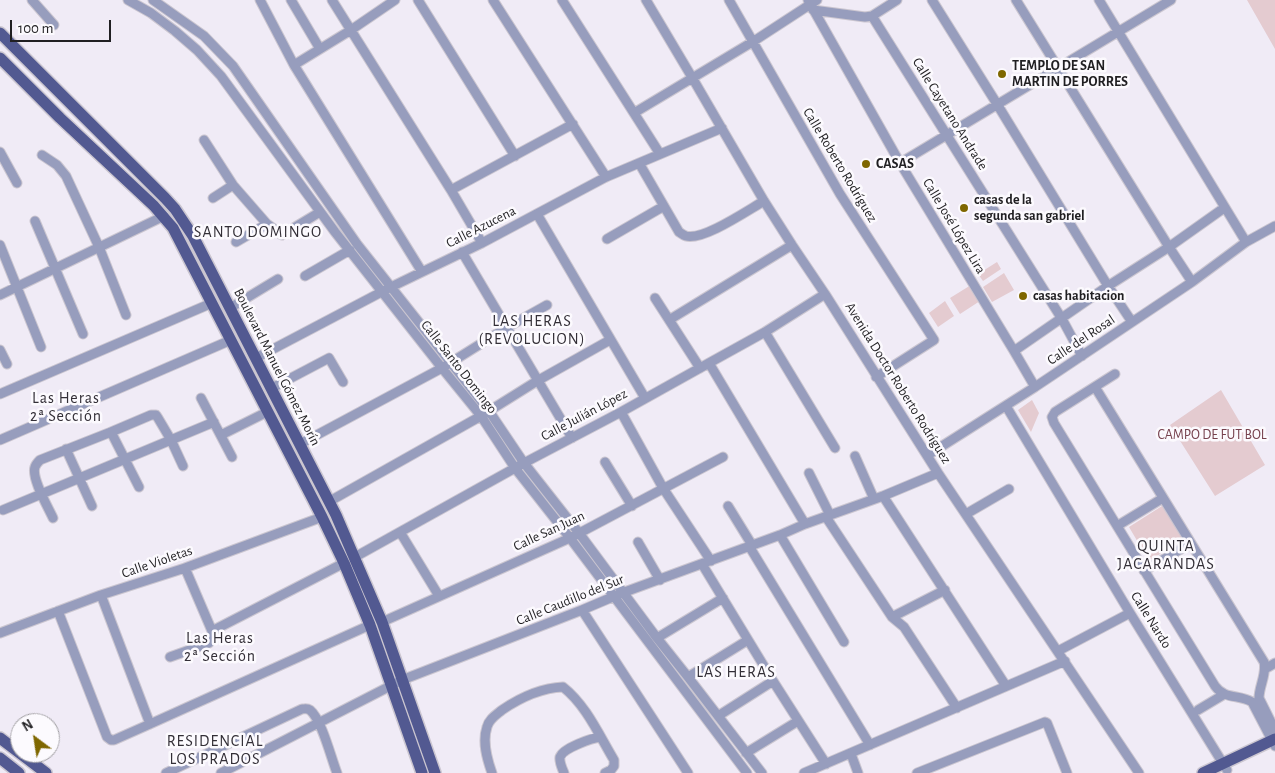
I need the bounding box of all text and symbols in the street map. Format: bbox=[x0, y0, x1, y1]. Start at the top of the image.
scale bar bbox=[12, 10, 114, 42]
text: 100 m bbox=[18, 21, 53, 36]
street label: Calle Cayetano Andrade bbox=[909, 55, 991, 173]
place label: TEMPLO DE SAN MARTIN DE PORRES bbox=[1012, 58, 1128, 90]
marker: TEMPLO DE SAN MARTIN DE PORRES bbox=[996, 68, 1008, 80]
street label: Calle Roberto Rodríguez bbox=[799, 105, 881, 225]
place label: CASAS bbox=[876, 156, 914, 172]
marker: CASAS bbox=[860, 158, 872, 170]
street label: Calle José López Lira bbox=[919, 175, 989, 277]
place label: casas de la segunda san gabriel bbox=[974, 192, 1085, 224]
street label: Calle Azucena bbox=[443, 202, 519, 252]
marker: casas de la segunda san gabriel bbox=[958, 202, 970, 214]
district label: SANTO DOMINGO bbox=[192, 222, 324, 242]
street label: Boulevard Manuel Gómez Morín bbox=[230, 285, 324, 449]
place label: casas habitacion bbox=[1033, 288, 1125, 304]
marker: casas habitacion bbox=[1017, 290, 1029, 302]
street label: Avenida Doctor Roberto Rodríguez bbox=[841, 299, 955, 467]
district label: LAS HERAS (REVOLUCION) bbox=[477, 311, 587, 349]
street label: Calle del Rosal bbox=[1044, 311, 1118, 369]
street label: Calle Santo Domingo bbox=[417, 317, 501, 417]
street label: Calle Julián López bbox=[538, 385, 630, 445]
district label: Las Heras 2ª Sección bbox=[31, 388, 101, 426]
park label: CAMPO DE FUT BOL bbox=[1157, 427, 1267, 443]
street label: Calle San Juan bbox=[511, 507, 587, 555]
district label: QUINTA JACARANDAS bbox=[1116, 536, 1216, 574]
street label: Calle Violetas bbox=[119, 542, 195, 582]
street label: Calle Caudillo del Sur bbox=[514, 571, 626, 629]
street label: Calle Nardo bbox=[1127, 589, 1175, 651]
district label: Las Heras 2ª Sección bbox=[185, 628, 255, 666]
district label: LAS HERAS bbox=[695, 662, 777, 682]
north arrow bbox=[10, 713, 60, 763]
text: N bbox=[20, 717, 36, 735]
district label: RESIDENCIAL LOS PRADOS bbox=[165, 731, 265, 769]

